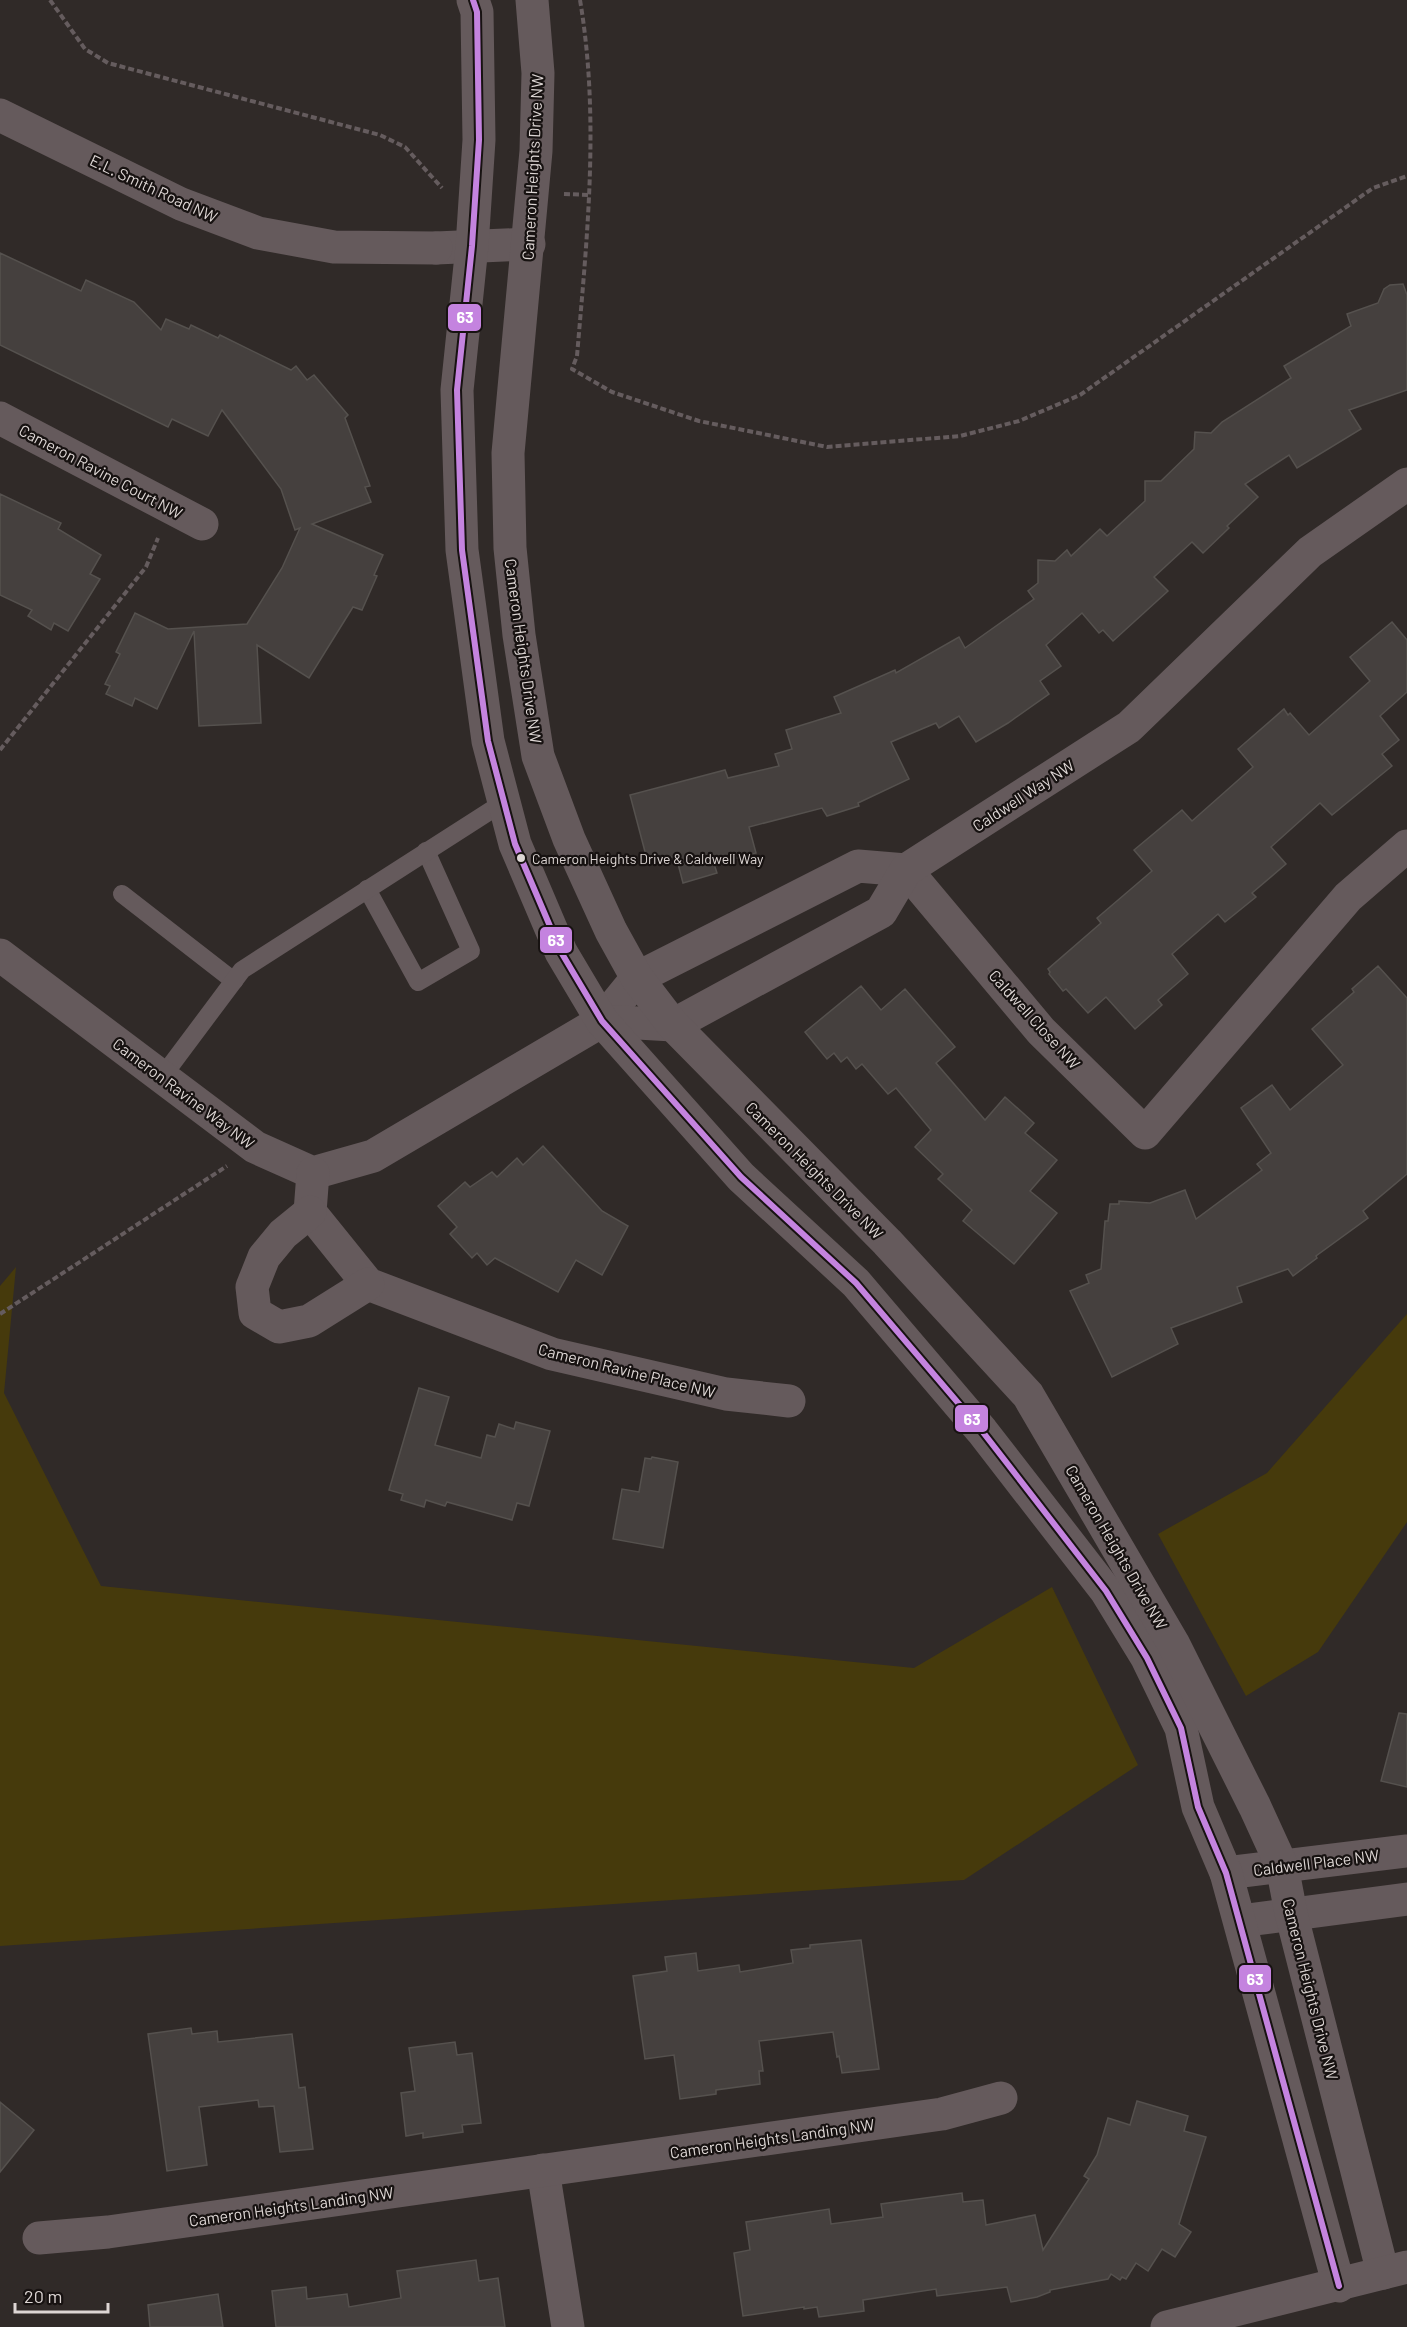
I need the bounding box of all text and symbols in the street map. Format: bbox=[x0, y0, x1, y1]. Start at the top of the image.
street label: Cameron Heights Drive NW bbox=[518, 73, 546, 261]
street label: E.L. Smith Road NW bbox=[87, 150, 221, 226]
line badge: 63 bbox=[447, 303, 482, 332]
text: 63 bbox=[456, 307, 474, 326]
street label: Cameron Ravine Court NW bbox=[16, 420, 186, 522]
street label: Cameron Heights Drive NW bbox=[502, 557, 546, 745]
street label: Caldwell Way NW bbox=[969, 755, 1077, 835]
place label: Cameron Heights Drive & Caldwell Way bbox=[532, 850, 764, 867]
marker: Cameron Heights Drive & Caldwell Way bbox=[515, 852, 527, 864]
line badge: 63 bbox=[539, 926, 573, 954]
text: 63 bbox=[547, 930, 565, 949]
street label: Caldwell Close NW bbox=[985, 965, 1085, 1073]
street label: Cameron Ravine Way NW bbox=[109, 1034, 259, 1152]
street label: Cameron Heights Drive NW bbox=[742, 1097, 888, 1243]
street label: Cameron Ravine Place NW bbox=[537, 1339, 717, 1401]
line badge: 63 bbox=[954, 1404, 989, 1433]
text: 63 bbox=[963, 1409, 981, 1428]
street label: Cameron Heights Drive NW bbox=[1062, 1462, 1172, 1632]
street label: Caldwell Place NW bbox=[1252, 1845, 1380, 1879]
street label: Cameron Heights Drive NW bbox=[1279, 1896, 1343, 2082]
line badge: 63 bbox=[1238, 1964, 1272, 1993]
text: 63 bbox=[1246, 1969, 1264, 1988]
street label: Cameron Heights Landing NW bbox=[668, 2114, 876, 2162]
street label: Cameron Heights Landing NW bbox=[187, 2182, 395, 2230]
scale bar bbox=[15, 2276, 108, 2314]
text: 20 m bbox=[24, 2285, 62, 2307]

